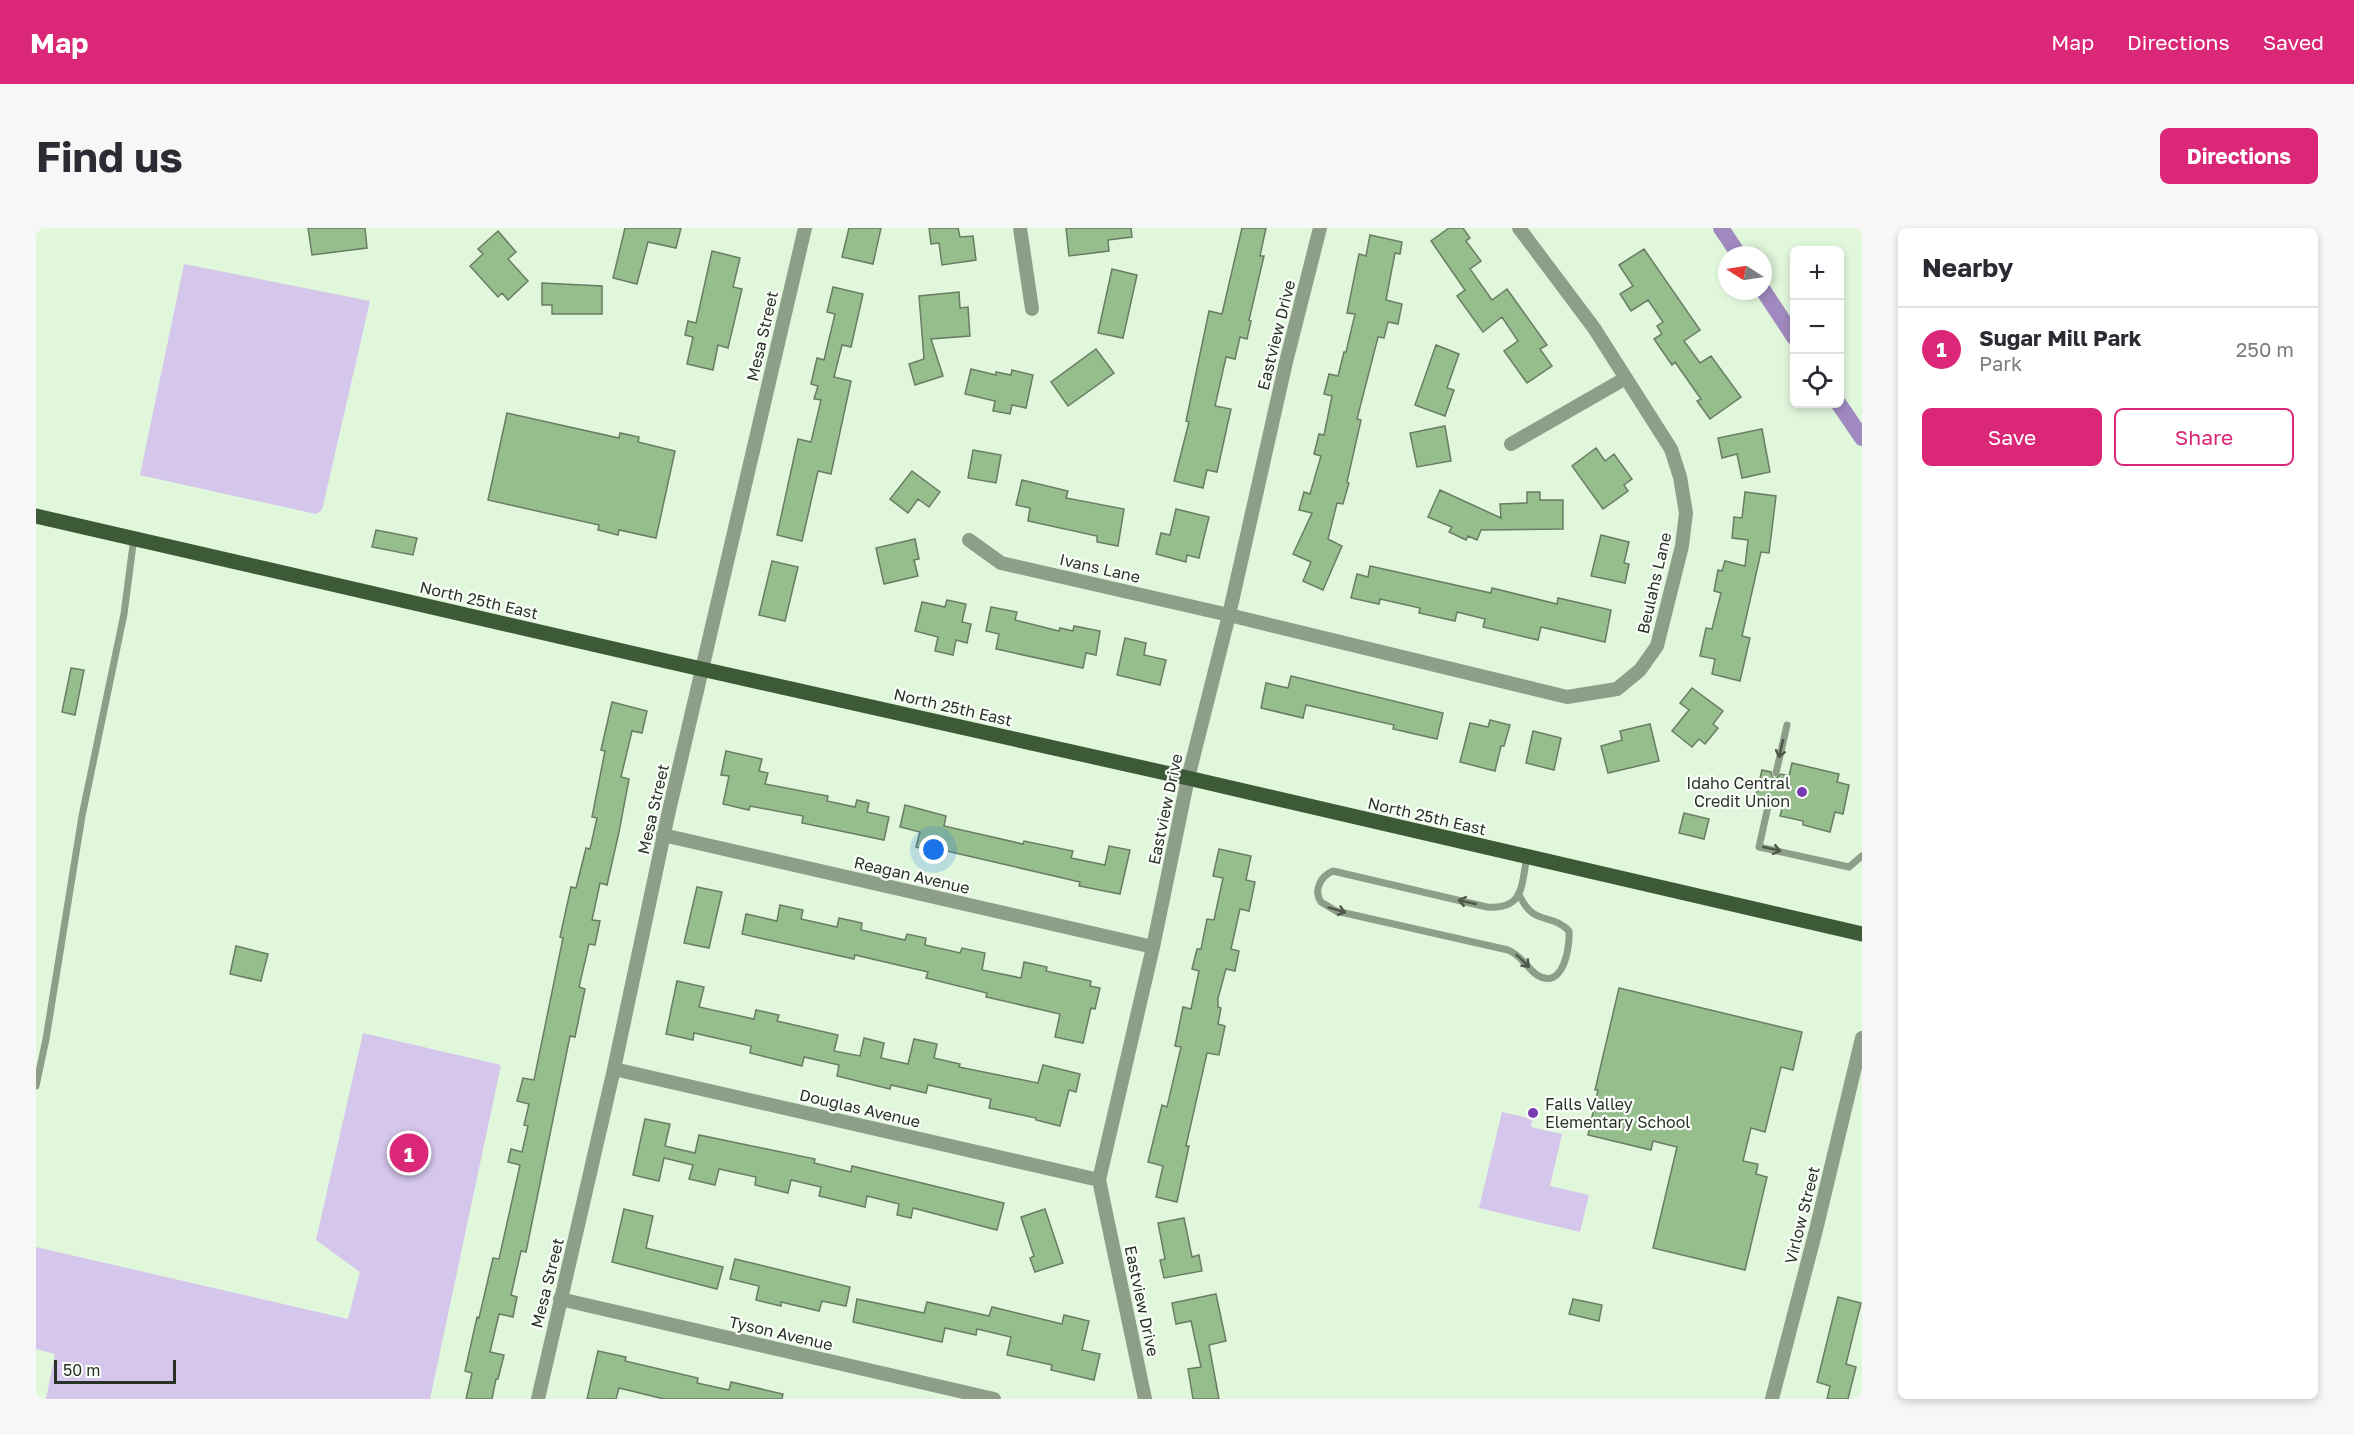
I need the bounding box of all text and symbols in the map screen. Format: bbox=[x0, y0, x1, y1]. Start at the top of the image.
text: Map bbox=[30, 26, 88, 59]
text: Map bbox=[2051, 29, 2094, 55]
text: Directions bbox=[2127, 29, 2230, 55]
text: Saved bbox=[2263, 29, 2324, 55]
button: Directions bbox=[2160, 128, 2318, 184]
text: Find us bbox=[36, 131, 183, 181]
north arrow bbox=[1718, 246, 1772, 300]
map controls bbox=[1790, 246, 1844, 408]
button: + bbox=[1790, 246, 1844, 300]
text: Nearby bbox=[1922, 252, 2013, 283]
street label: Eastview Drive bbox=[1253, 278, 1299, 392]
street label: Mesa Street bbox=[742, 289, 782, 383]
button: − bbox=[1790, 300, 1844, 354]
text: Sugar Mill Park bbox=[1979, 324, 2142, 351]
text: 1 bbox=[1936, 337, 1947, 361]
text: 250 m bbox=[2236, 337, 2294, 361]
text: Park bbox=[1979, 351, 2022, 375]
button: locate bbox=[1790, 354, 1844, 408]
button: Save bbox=[1922, 408, 2102, 466]
button: Share bbox=[2114, 408, 2294, 466]
street label: Beulahs Lane bbox=[1633, 530, 1675, 636]
street label: Ivans Lane bbox=[1058, 549, 1142, 587]
street label: North 25th East bbox=[418, 577, 540, 623]
street label: North 25th East bbox=[892, 684, 1014, 730]
one-way arrow bbox=[1775, 739, 1786, 758]
street label: Eastview Drive bbox=[1143, 752, 1187, 866]
street label: Mesa Street bbox=[633, 762, 673, 856]
place label: Idaho Central Credit Union bbox=[1686, 773, 1790, 811]
marker: Idaho Central Credit Union bbox=[1795, 785, 1809, 799]
street label: North 25th East bbox=[1366, 793, 1488, 839]
your location bbox=[919, 835, 948, 864]
one-way arrow bbox=[1762, 844, 1781, 856]
street label: Reagan Avenue bbox=[852, 852, 972, 898]
one-way arrow bbox=[1458, 896, 1477, 907]
one-way arrow bbox=[1327, 905, 1346, 916]
one-way arrow bbox=[1516, 954, 1530, 969]
street label: Douglas Avenue bbox=[798, 1084, 922, 1132]
place label: Falls Valley Elementary School bbox=[1545, 1094, 1690, 1132]
marker: Falls Valley Elementary School bbox=[1526, 1106, 1540, 1120]
pin: 1 bbox=[390, 1130, 428, 1176]
street label: Virlow Street bbox=[1780, 1164, 1824, 1266]
street label: Mesa Street bbox=[526, 1236, 568, 1330]
street label: Eastview Drive bbox=[1120, 1244, 1164, 1358]
street label: Tyson Avenue bbox=[727, 1311, 835, 1355]
scale bar bbox=[54, 1357, 176, 1384]
text: 50 m bbox=[63, 1360, 100, 1380]

